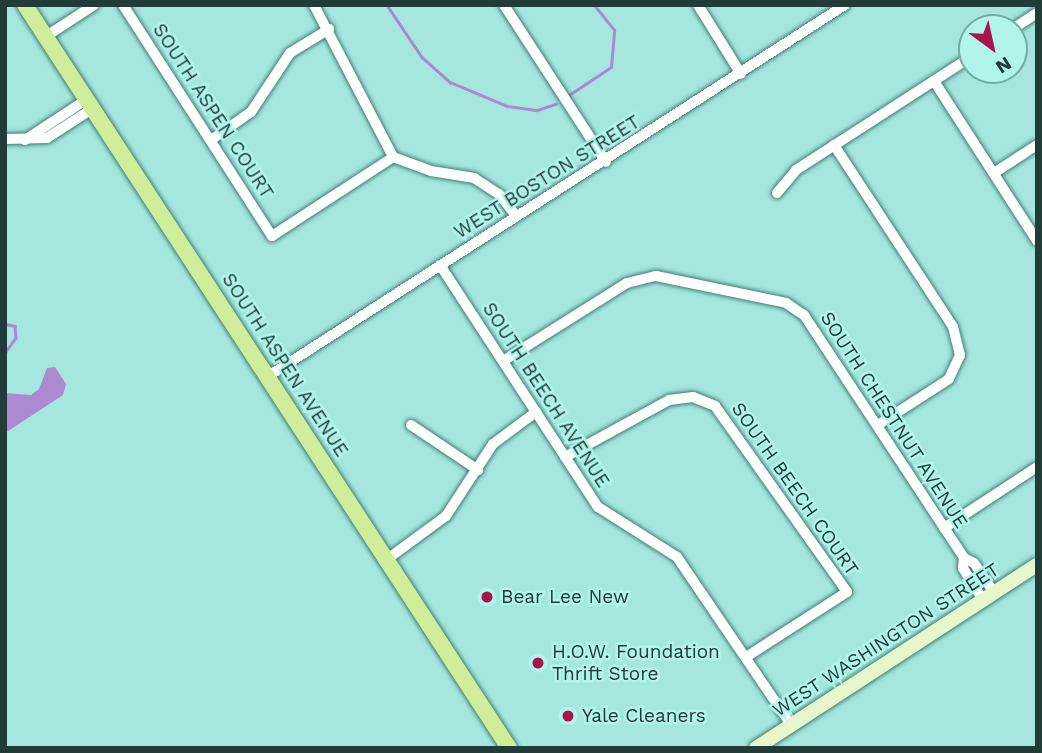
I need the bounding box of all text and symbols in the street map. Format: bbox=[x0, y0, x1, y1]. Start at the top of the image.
north arrow bbox=[958, 14, 1028, 84]
street label: SOUTH ASPEN COURT bbox=[148, 19, 278, 203]
text: N bbox=[991, 52, 1016, 79]
street label: WEST BOSTON STREET bbox=[450, 110, 644, 244]
street label: SOUTH ASPEN AVENUE bbox=[217, 268, 353, 462]
street label: SOUTH BEECH AVENUE bbox=[477, 298, 615, 492]
street label: SOUTH CHESTNUT AVENUE bbox=[815, 307, 973, 533]
street label: SOUTH BEECH COURT bbox=[727, 398, 863, 580]
street label: WEST WASHINGTON STREET bbox=[768, 558, 1004, 722]
place label: Bear Lee New bbox=[501, 586, 629, 608]
marker: Bear Lee New bbox=[479, 589, 495, 605]
place label: H.O.W. Foundation Thrift Store bbox=[552, 641, 720, 685]
marker: H.O.W. Foundation Thrift Store bbox=[530, 655, 546, 671]
place label: Yale Cleaners bbox=[582, 705, 706, 727]
marker: Yale Cleaners bbox=[560, 708, 576, 724]

